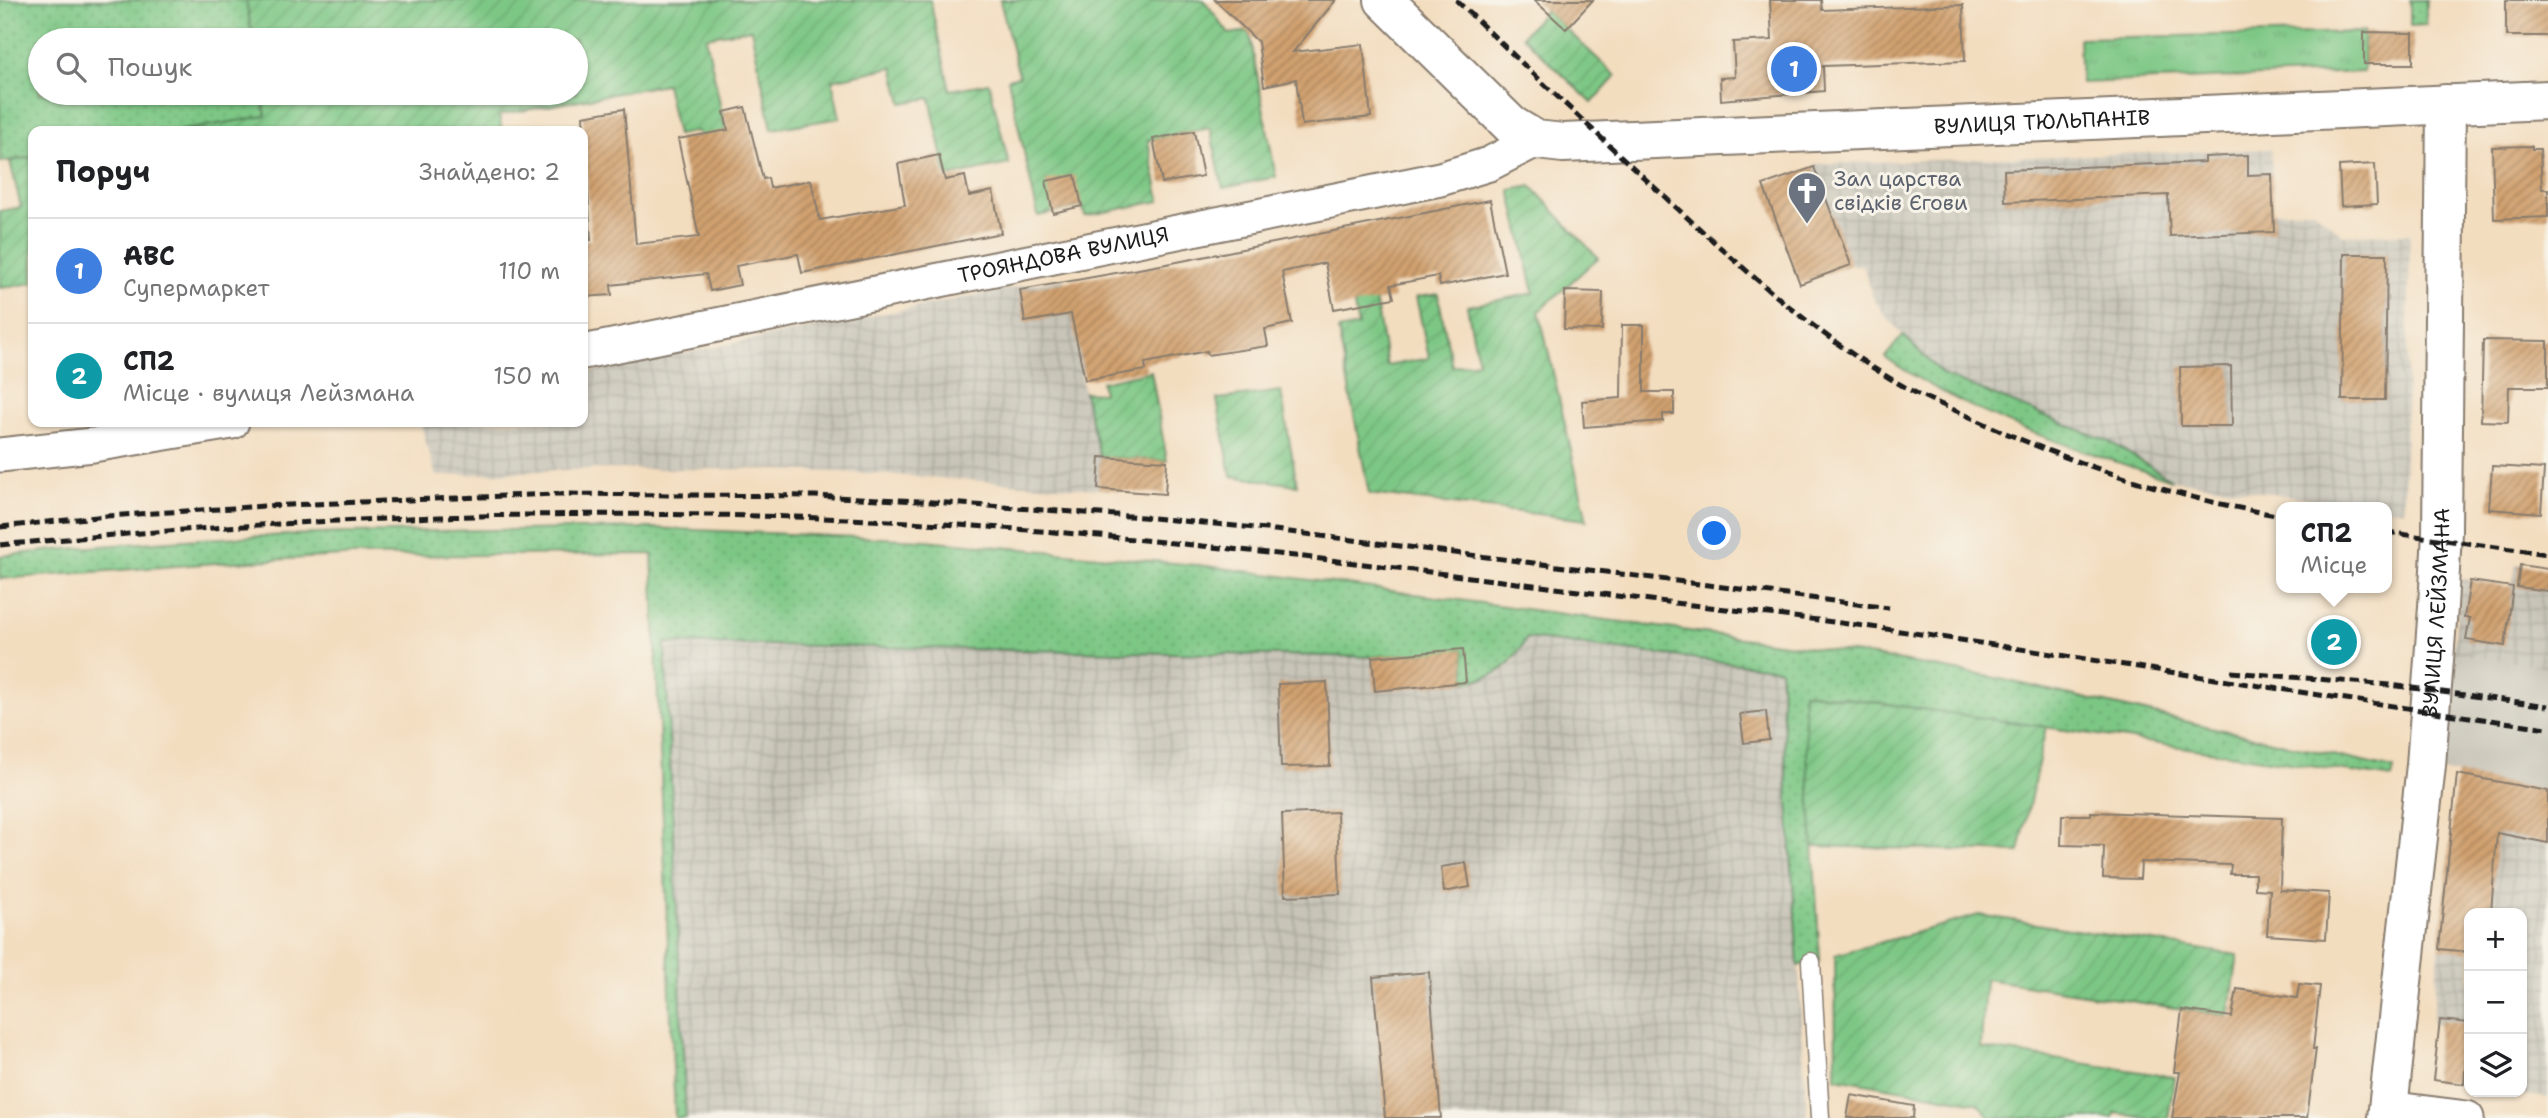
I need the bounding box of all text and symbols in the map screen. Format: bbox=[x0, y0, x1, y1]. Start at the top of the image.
search box bbox=[28, 28, 588, 105]
pin: 1 bbox=[1771, 43, 1817, 95]
icon: search bbox=[52, 48, 90, 86]
text: Пошук bbox=[108, 49, 192, 84]
street label: ВУЛИЦЯ ТЮЛЬПАНІВ bbox=[1933, 103, 2151, 141]
text: Поруч bbox=[56, 151, 150, 192]
text: Знайдено: 2 bbox=[419, 157, 560, 187]
place label: Зал царства свідків Єгови bbox=[1834, 165, 1968, 217]
church icon: Зал царства свідків Єгови bbox=[1786, 170, 1828, 225]
street label: ТРОЯНДОВА ВУЛИЦЯ bbox=[955, 220, 1171, 290]
text: ABC bbox=[123, 238, 175, 273]
text: 1 bbox=[74, 256, 84, 286]
text: 110 m bbox=[498, 256, 560, 286]
text: Супермаркет bbox=[123, 273, 270, 303]
text: СП2 bbox=[123, 343, 175, 378]
text: 2 bbox=[71, 361, 87, 391]
text: 150 m bbox=[493, 361, 560, 391]
text: Місце · вулиця Лейзмана bbox=[123, 378, 414, 408]
popup bbox=[2276, 502, 2392, 593]
street label: ВУЛИЦЯ ЛЕЙЗМАНА bbox=[2416, 508, 2456, 718]
text: СП2 bbox=[2300, 515, 2352, 550]
your location bbox=[1697, 516, 1731, 550]
text: Місце bbox=[2300, 550, 2368, 580]
pin: 2 bbox=[2311, 616, 2357, 668]
map controls bbox=[2464, 908, 2527, 1097]
button: + bbox=[2464, 908, 2527, 971]
button: − bbox=[2464, 971, 2527, 1034]
button: layers bbox=[2464, 1034, 2527, 1097]

